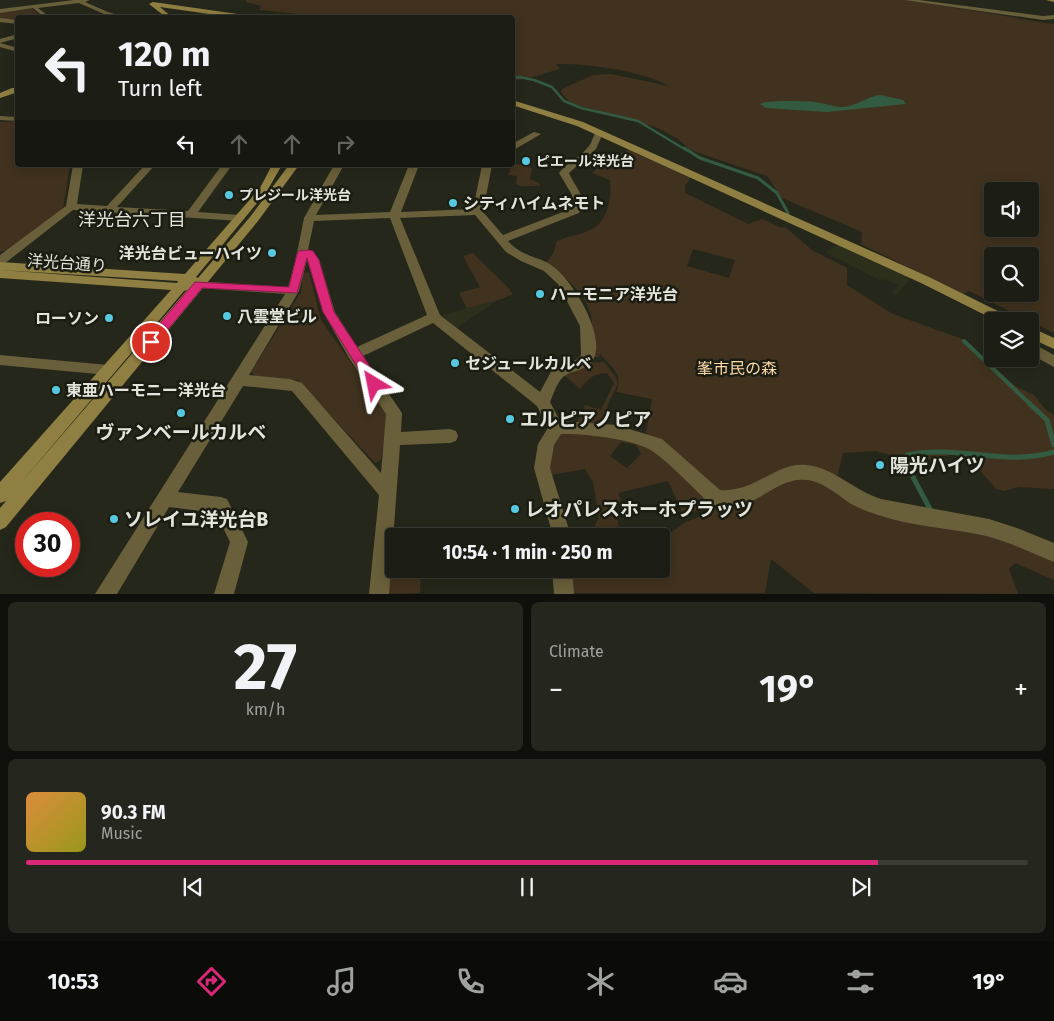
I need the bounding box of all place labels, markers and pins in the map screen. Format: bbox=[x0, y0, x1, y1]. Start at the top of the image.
place label: ピエール洋光台 bbox=[536, 153, 634, 170]
marker: ピエール洋光台 bbox=[520, 155, 532, 167]
place label: プレジール洋光台 bbox=[239, 187, 351, 204]
marker: プレジール洋光台 bbox=[223, 189, 235, 201]
place label: シティハイムネモト bbox=[463, 194, 605, 213]
marker: シティハイムネモト bbox=[447, 197, 459, 209]
place label: 洋光台ビューハイツ bbox=[119, 244, 262, 263]
marker: 洋光台ビューハイツ bbox=[266, 247, 278, 259]
place label: ハーモニア洋光台 bbox=[550, 285, 678, 304]
marker: ハーモニア洋光台 bbox=[534, 288, 546, 300]
place label: 八雲堂ビル bbox=[237, 307, 317, 326]
place label: ローソン bbox=[35, 309, 99, 328]
marker: 八雲堂ビル bbox=[221, 310, 233, 322]
marker: ローソン bbox=[103, 312, 115, 324]
pin bbox=[130, 321, 172, 363]
place label: セジュールカルベ bbox=[465, 354, 591, 373]
marker: セジュールカルベ bbox=[449, 357, 461, 369]
place label: 東亜ハーモニー洋光台 bbox=[66, 381, 226, 400]
marker: 東亜ハーモニー洋光台 bbox=[50, 384, 62, 396]
marker: ヴァンベールカルベ bbox=[175, 407, 187, 419]
place label: エルピアノピア bbox=[520, 408, 651, 431]
marker: エルピアノピア bbox=[504, 413, 516, 425]
place label: ヴァンベールカルベ bbox=[96, 421, 266, 444]
place label: 陽光ハイツ bbox=[890, 454, 985, 477]
marker: 陽光ハイツ bbox=[874, 459, 886, 471]
place label: レオパレスホーホプラッツ bbox=[525, 498, 753, 521]
marker: レオパレスホーホプラッツ bbox=[509, 503, 521, 515]
place label: ソレイユ洋光台B bbox=[124, 508, 269, 531]
marker: ソレイユ洋光台B bbox=[108, 513, 120, 525]

